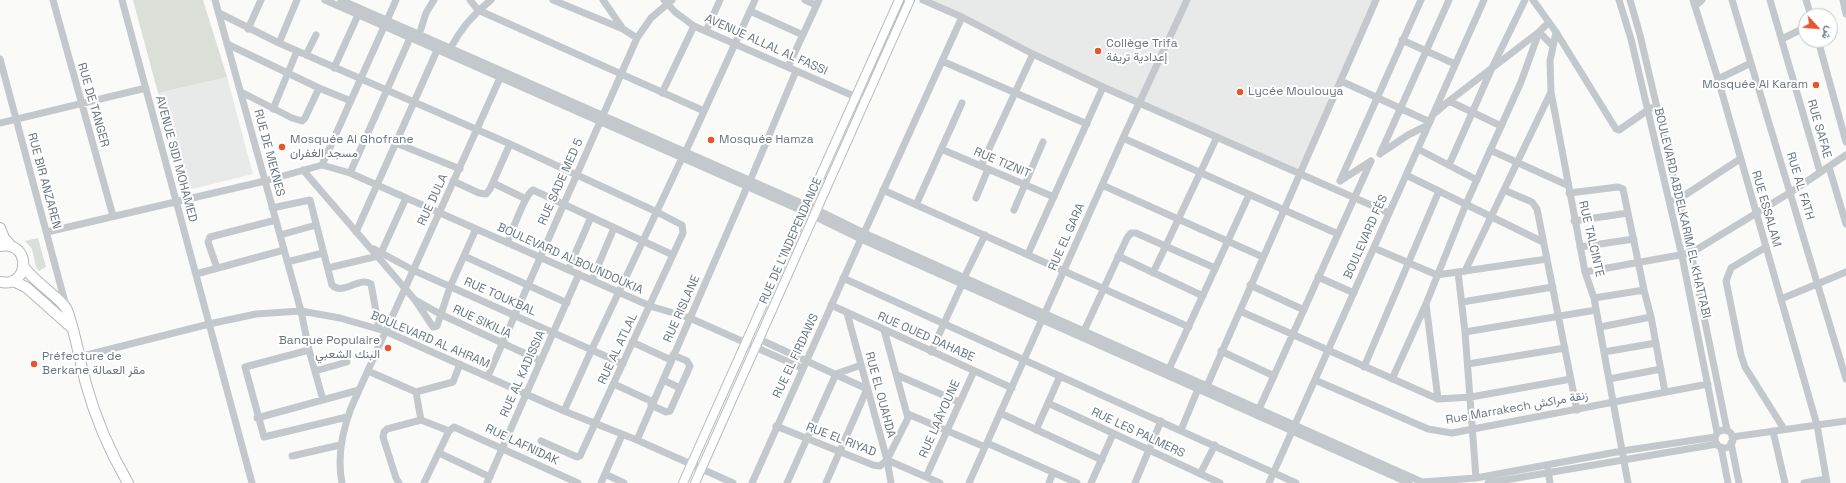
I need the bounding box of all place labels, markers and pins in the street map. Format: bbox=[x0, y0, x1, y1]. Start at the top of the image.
place label: Collège Trifa إعدادية تريفة bbox=[1106, 37, 1178, 65]
marker: Collège Trifa إعدادية تريفة bbox=[1093, 46, 1103, 56]
place label: Mosquée Al Karam bbox=[1702, 78, 1808, 92]
marker: Mosquée Al Karam bbox=[1811, 80, 1821, 90]
place label: Lycée Moulouya bbox=[1248, 85, 1343, 99]
marker: Lycée Moulouya bbox=[1235, 87, 1245, 97]
place label: Mosquée Al Ghofrane مسجد الغفران bbox=[290, 133, 414, 161]
place label: Mosquée Hamza bbox=[719, 133, 814, 147]
marker: Mosquée Hamza bbox=[706, 135, 716, 145]
marker: Mosquée Al Ghofrane مسجد الغفران bbox=[277, 142, 287, 152]
place label: Banque Populaire البنك الشعبي bbox=[279, 334, 380, 362]
marker: Banque Populaire البنك الشعبي bbox=[383, 343, 393, 353]
place label: Préfecture de Berkane مقر العمالة bbox=[42, 350, 145, 378]
marker: Préfecture de Berkane مقر العمالة bbox=[29, 359, 39, 369]

